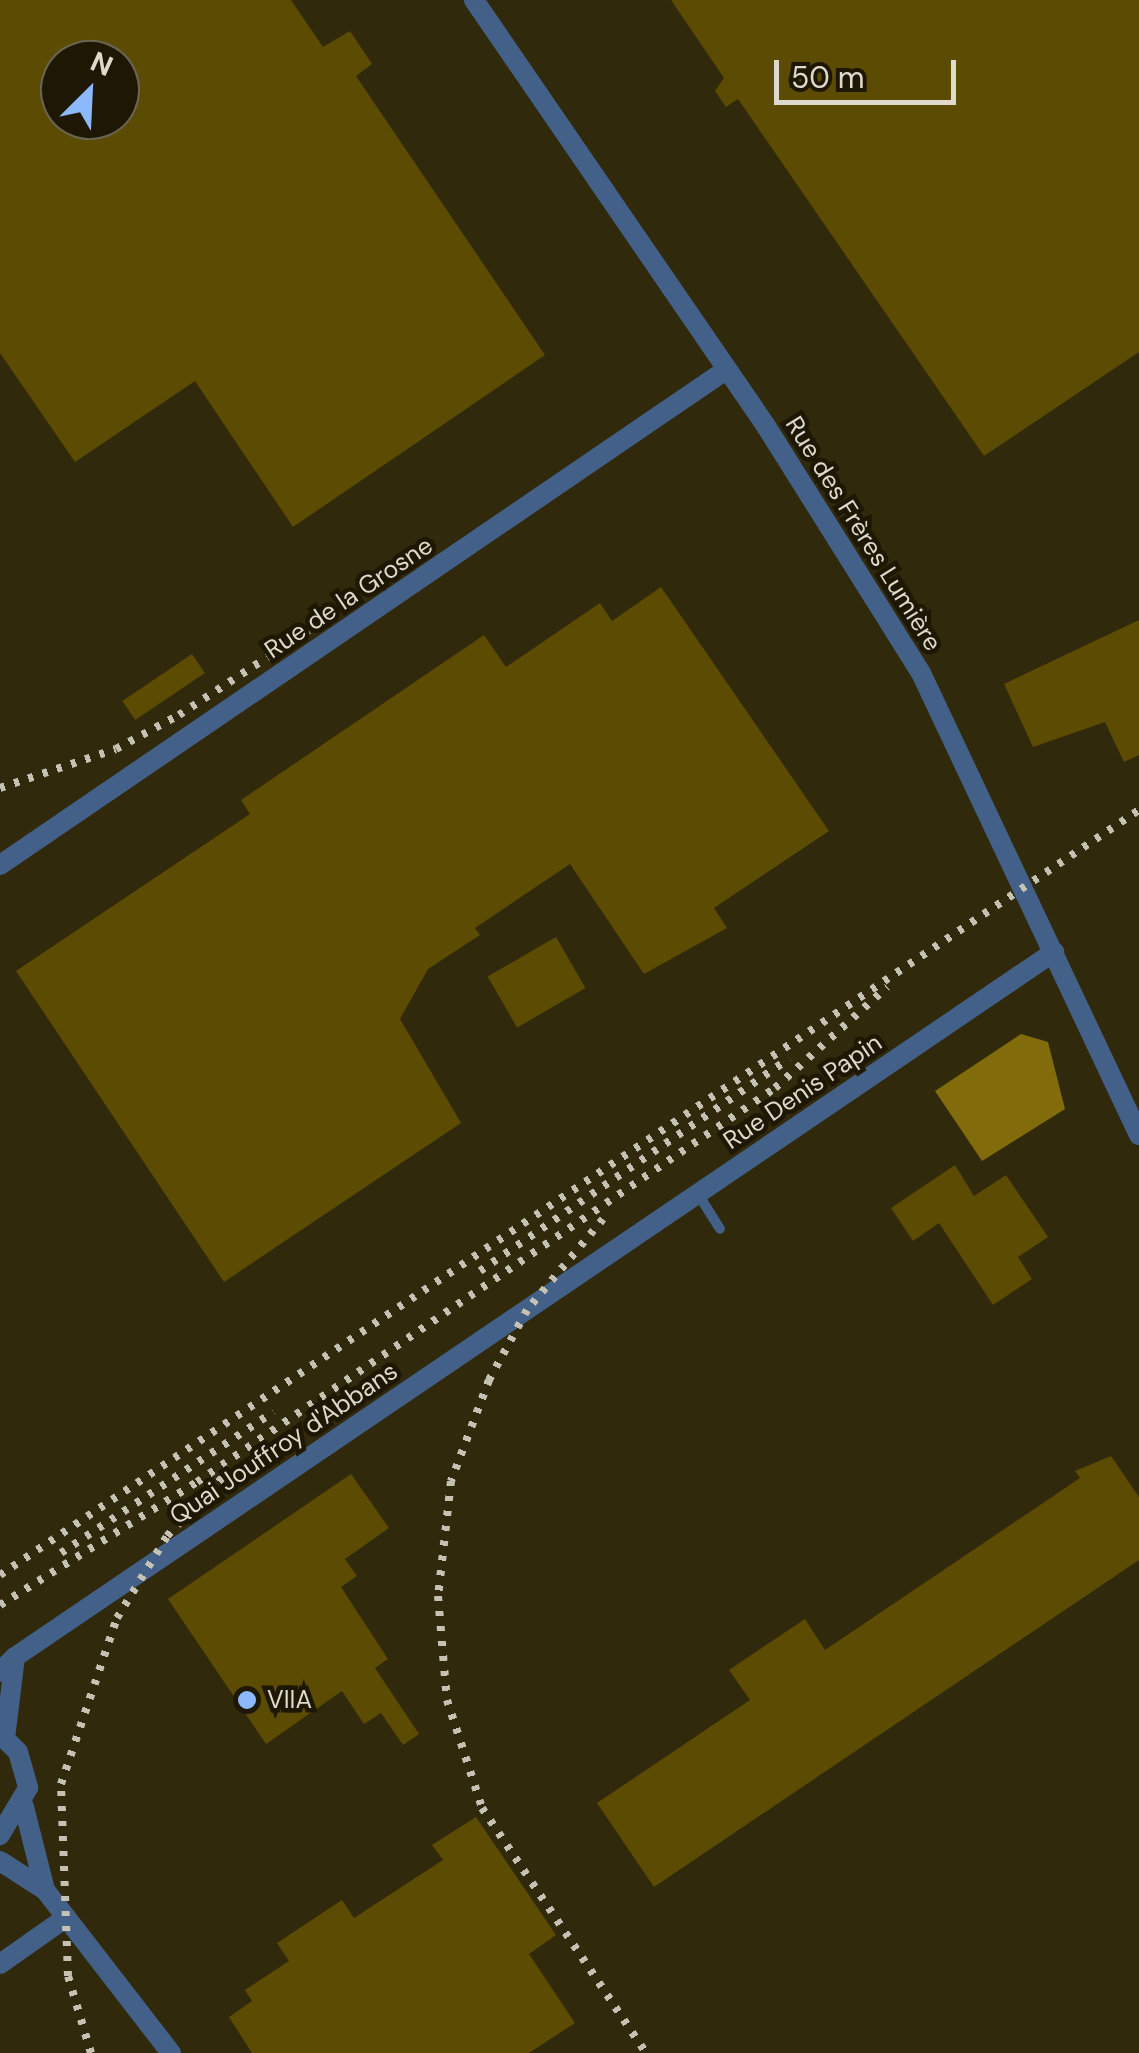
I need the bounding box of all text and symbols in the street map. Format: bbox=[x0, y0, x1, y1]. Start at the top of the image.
north arrow bbox=[40, 40, 140, 140]
scale bar bbox=[779, 40, 962, 102]
text: N bbox=[85, 43, 118, 85]
text: 50 m bbox=[791, 58, 865, 97]
street label: Rue des Frères Lumière bbox=[779, 411, 947, 657]
street label: Rue de la Grosne bbox=[259, 531, 439, 665]
street label: Rue Denis Papin bbox=[718, 1028, 888, 1156]
street label: Quai Jouffroy d'Abbans bbox=[164, 1357, 404, 1531]
place label: VIIA bbox=[267, 1685, 312, 1715]
marker: VIIA bbox=[236, 1689, 258, 1711]

